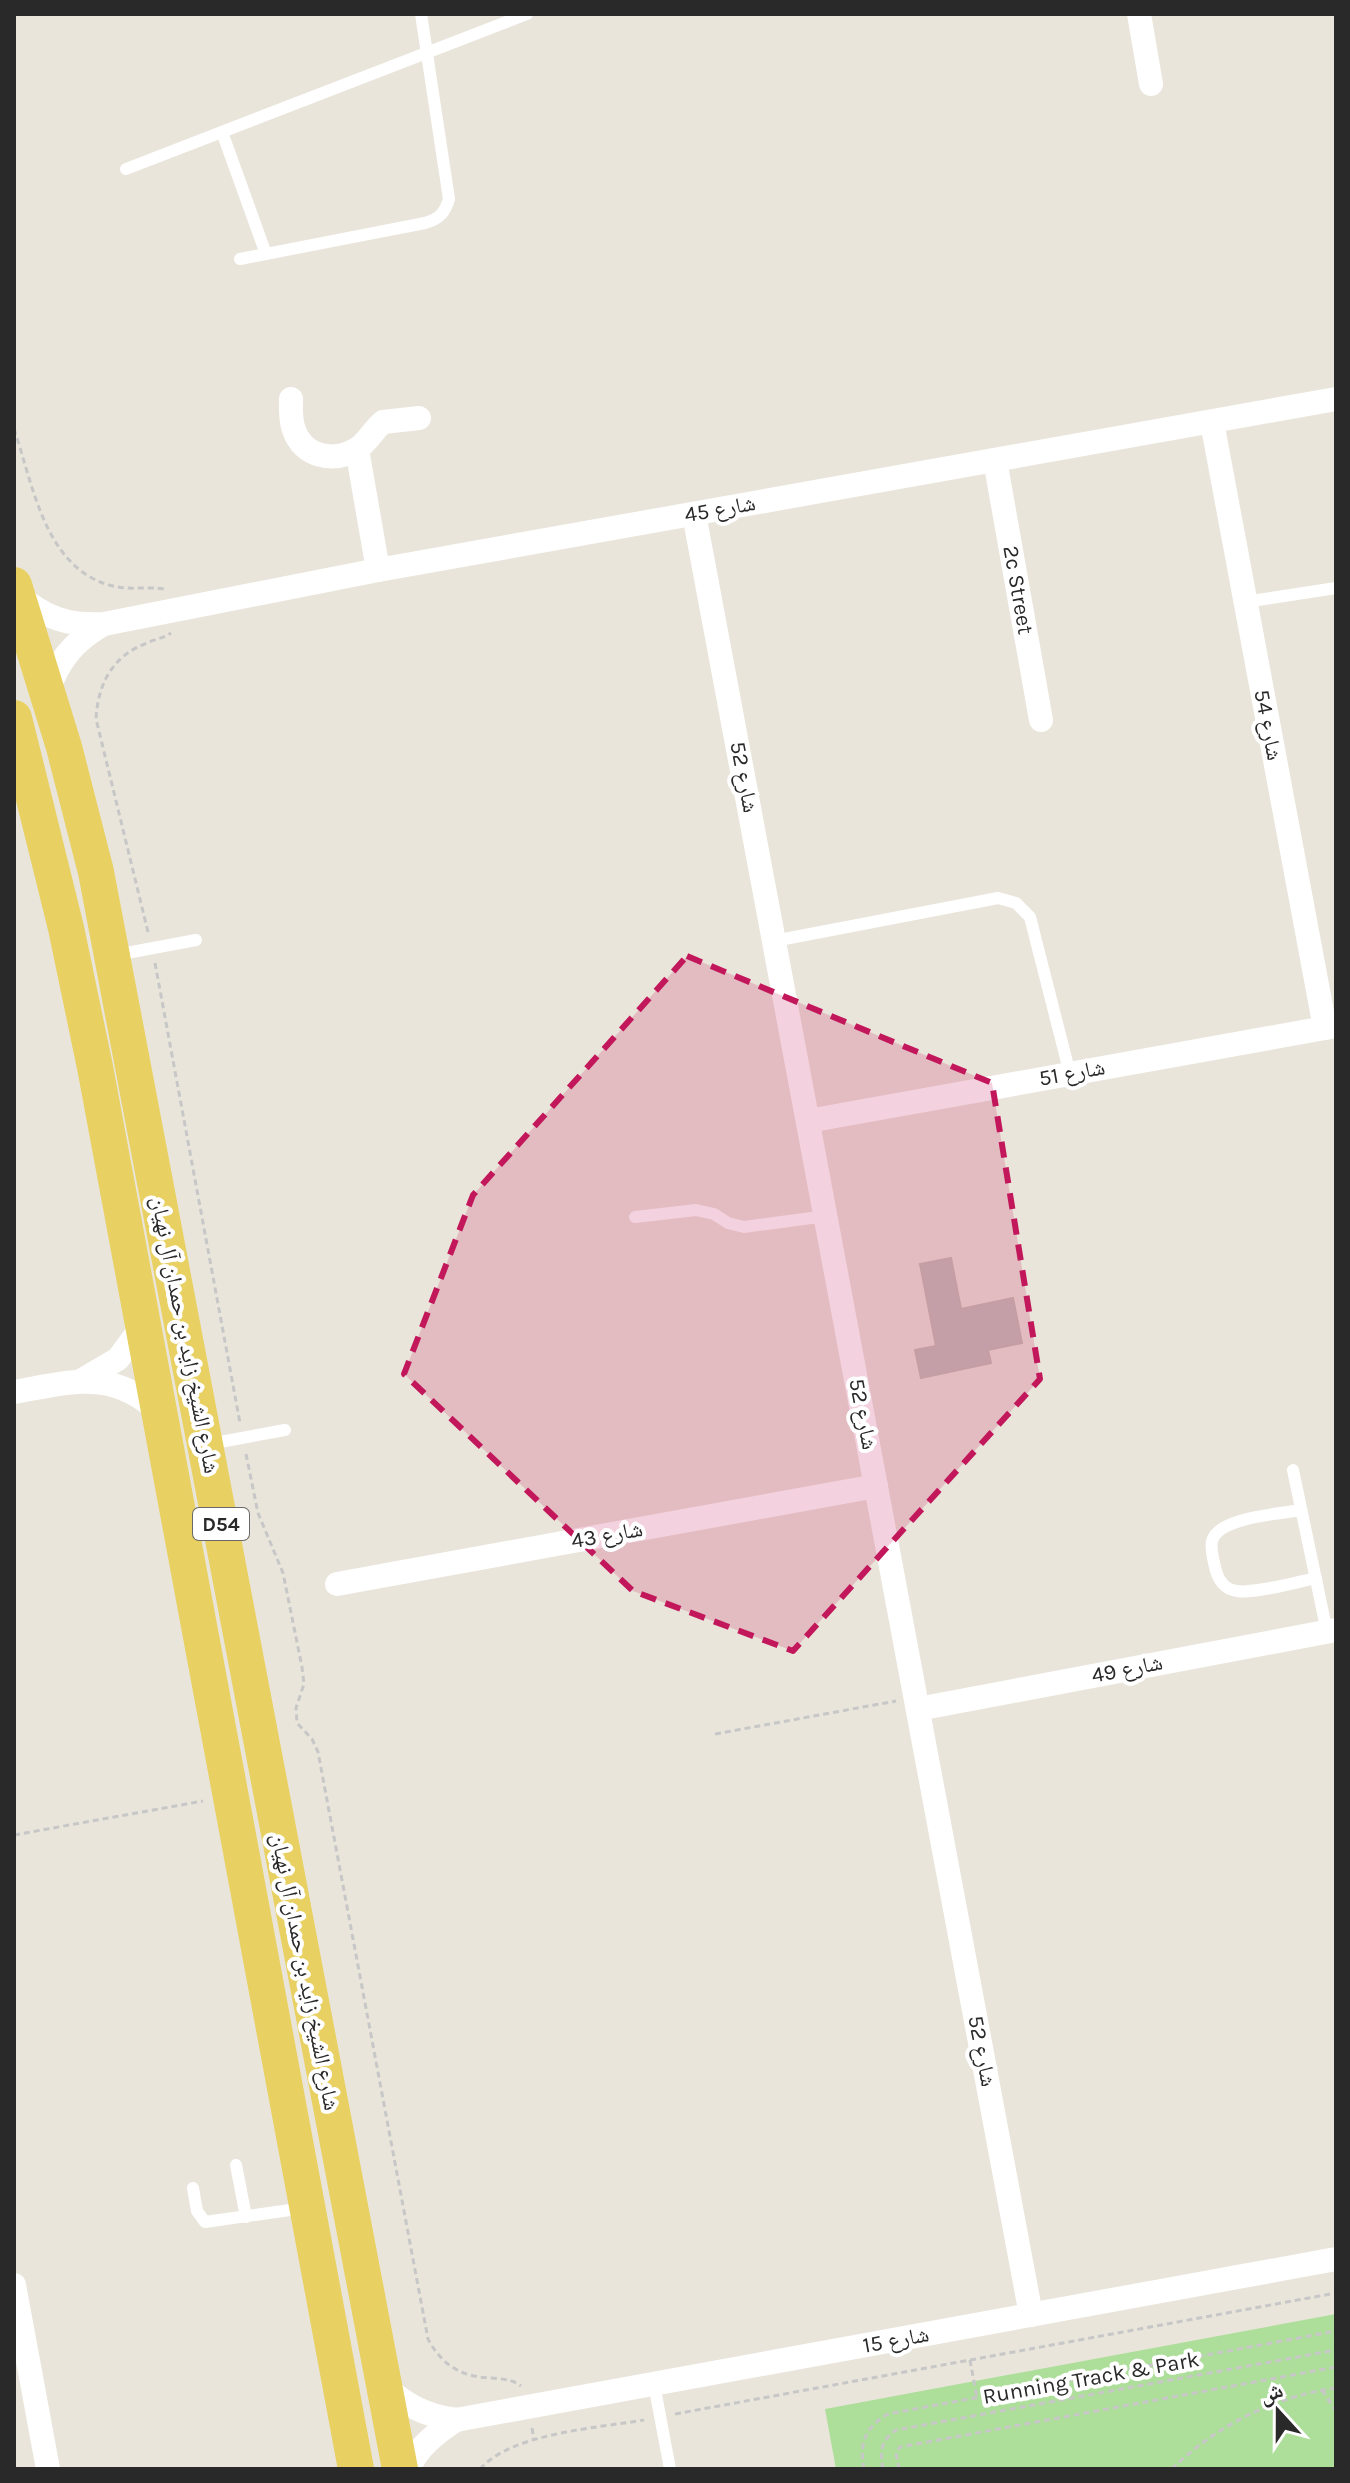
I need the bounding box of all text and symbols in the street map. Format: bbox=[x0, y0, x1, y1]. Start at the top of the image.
street label: شارع 45 bbox=[682, 490, 758, 528]
street label: 2c Street bbox=[997, 544, 1039, 636]
street label: شارع 54 bbox=[1248, 687, 1288, 763]
street label: شارع 52 bbox=[724, 739, 764, 815]
street label: شارع 51 bbox=[1037, 1054, 1107, 1092]
street label: شارع الشيخ زايد بن حمدان آل نهيان bbox=[145, 1194, 225, 1476]
street label: شارع 52 bbox=[843, 1376, 883, 1452]
road number: D54 bbox=[193, 1508, 249, 1540]
street label: شارع 43 bbox=[569, 1516, 645, 1554]
street label: شارع 49 bbox=[1089, 1649, 1165, 1689]
street label: شارع الشيخ زايد بن حمدان آل نهيان bbox=[265, 1831, 345, 2113]
street label: شارع 52 bbox=[962, 2013, 1002, 2089]
street label: شارع 15 bbox=[861, 2321, 931, 2359]
street label: Running Track & Park bbox=[981, 2346, 1201, 2410]
north arrow bbox=[1238, 2371, 1318, 2451]
text: ش bbox=[1256, 2377, 1287, 2410]

